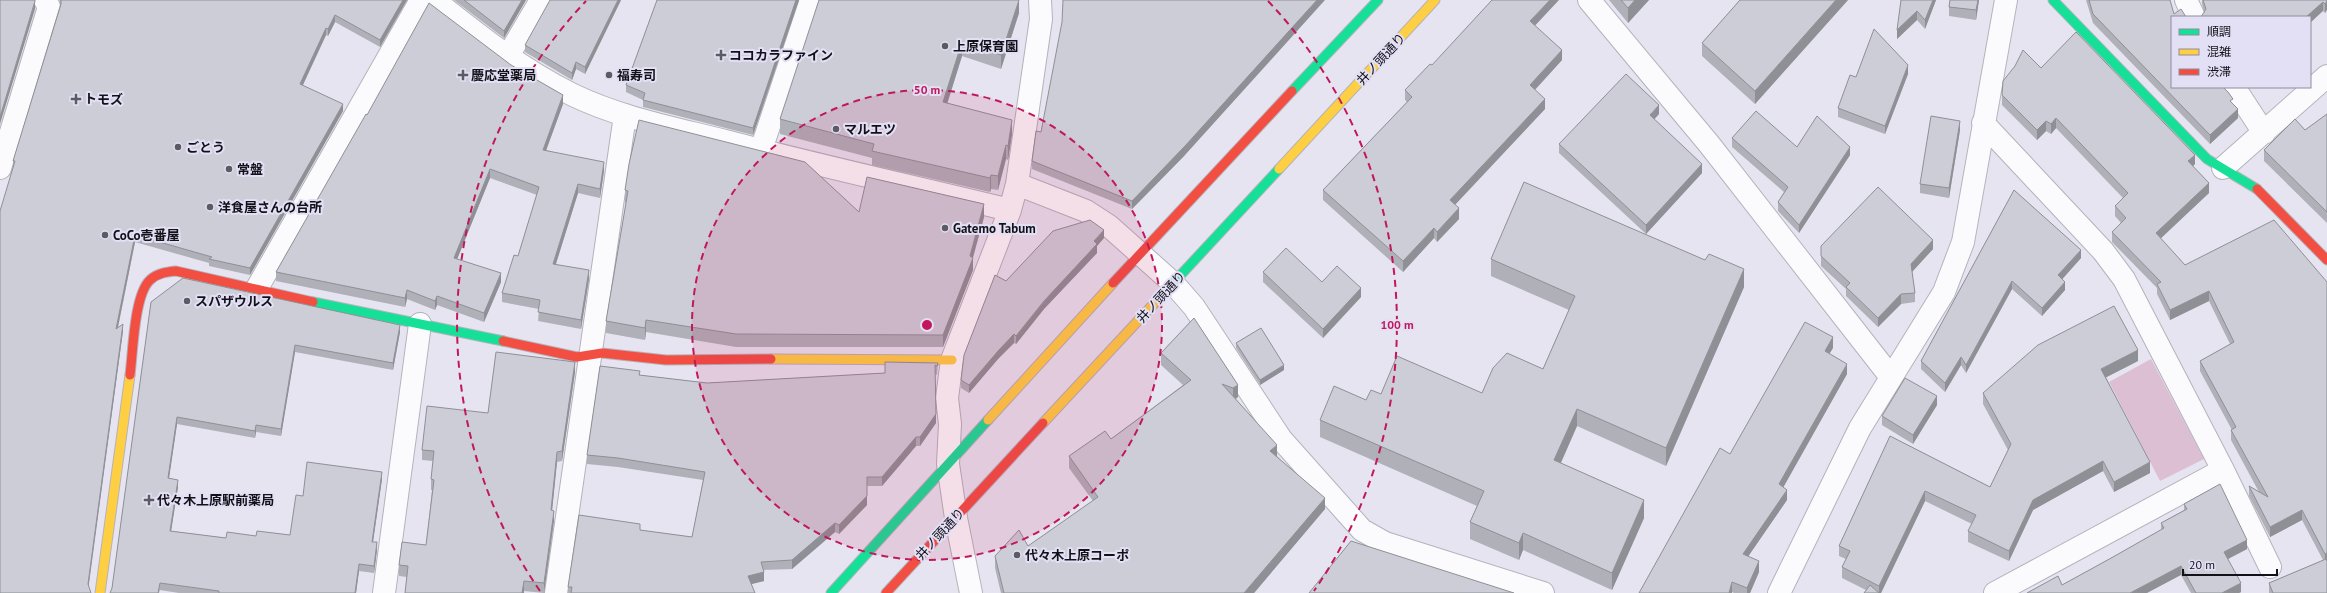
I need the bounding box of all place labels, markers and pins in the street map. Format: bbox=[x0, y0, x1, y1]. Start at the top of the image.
place label: 上原保育園 bbox=[953, 38, 1018, 55]
marker: 上原保育園 bbox=[940, 41, 950, 51]
place label: ココカラファイン bbox=[729, 47, 833, 64]
marker: ココカラファイン bbox=[716, 50, 726, 60]
place label: 慶応堂薬局 bbox=[471, 67, 536, 84]
place label: 福寿司 bbox=[617, 67, 656, 84]
marker: 慶応堂薬局 bbox=[458, 70, 468, 80]
marker: 福寿司 bbox=[604, 70, 614, 80]
place label: トモズ bbox=[84, 91, 123, 108]
marker: トモズ bbox=[71, 94, 81, 104]
place label: マルエツ bbox=[844, 121, 896, 138]
marker: マルエツ bbox=[831, 124, 841, 134]
place label: ごとう bbox=[186, 139, 225, 156]
marker: ごとう bbox=[173, 142, 183, 152]
place label: 常盤 bbox=[237, 161, 263, 178]
marker: 常盤 bbox=[224, 164, 234, 174]
place label: 洋食屋さんの台所 bbox=[218, 199, 322, 216]
marker: 洋食屋さんの台所 bbox=[205, 202, 215, 212]
place label: Gatemo Tabum bbox=[953, 220, 1036, 237]
marker: Gatemo Tabum bbox=[940, 223, 950, 233]
place label: CoCo壱番屋 bbox=[113, 227, 180, 244]
marker: CoCo壱番屋 bbox=[100, 230, 110, 240]
place label: スパザウルス bbox=[195, 293, 273, 310]
marker: スパザウルス bbox=[182, 296, 192, 306]
centre of rings bbox=[920, 318, 934, 332]
place label: 代々木上原駅前薬局 bbox=[157, 492, 274, 509]
marker: 代々木上原駅前薬局 bbox=[144, 495, 154, 505]
place label: 代々木上原コーポ bbox=[1025, 547, 1129, 564]
marker: 代々木上原コーポ bbox=[1012, 550, 1022, 560]

